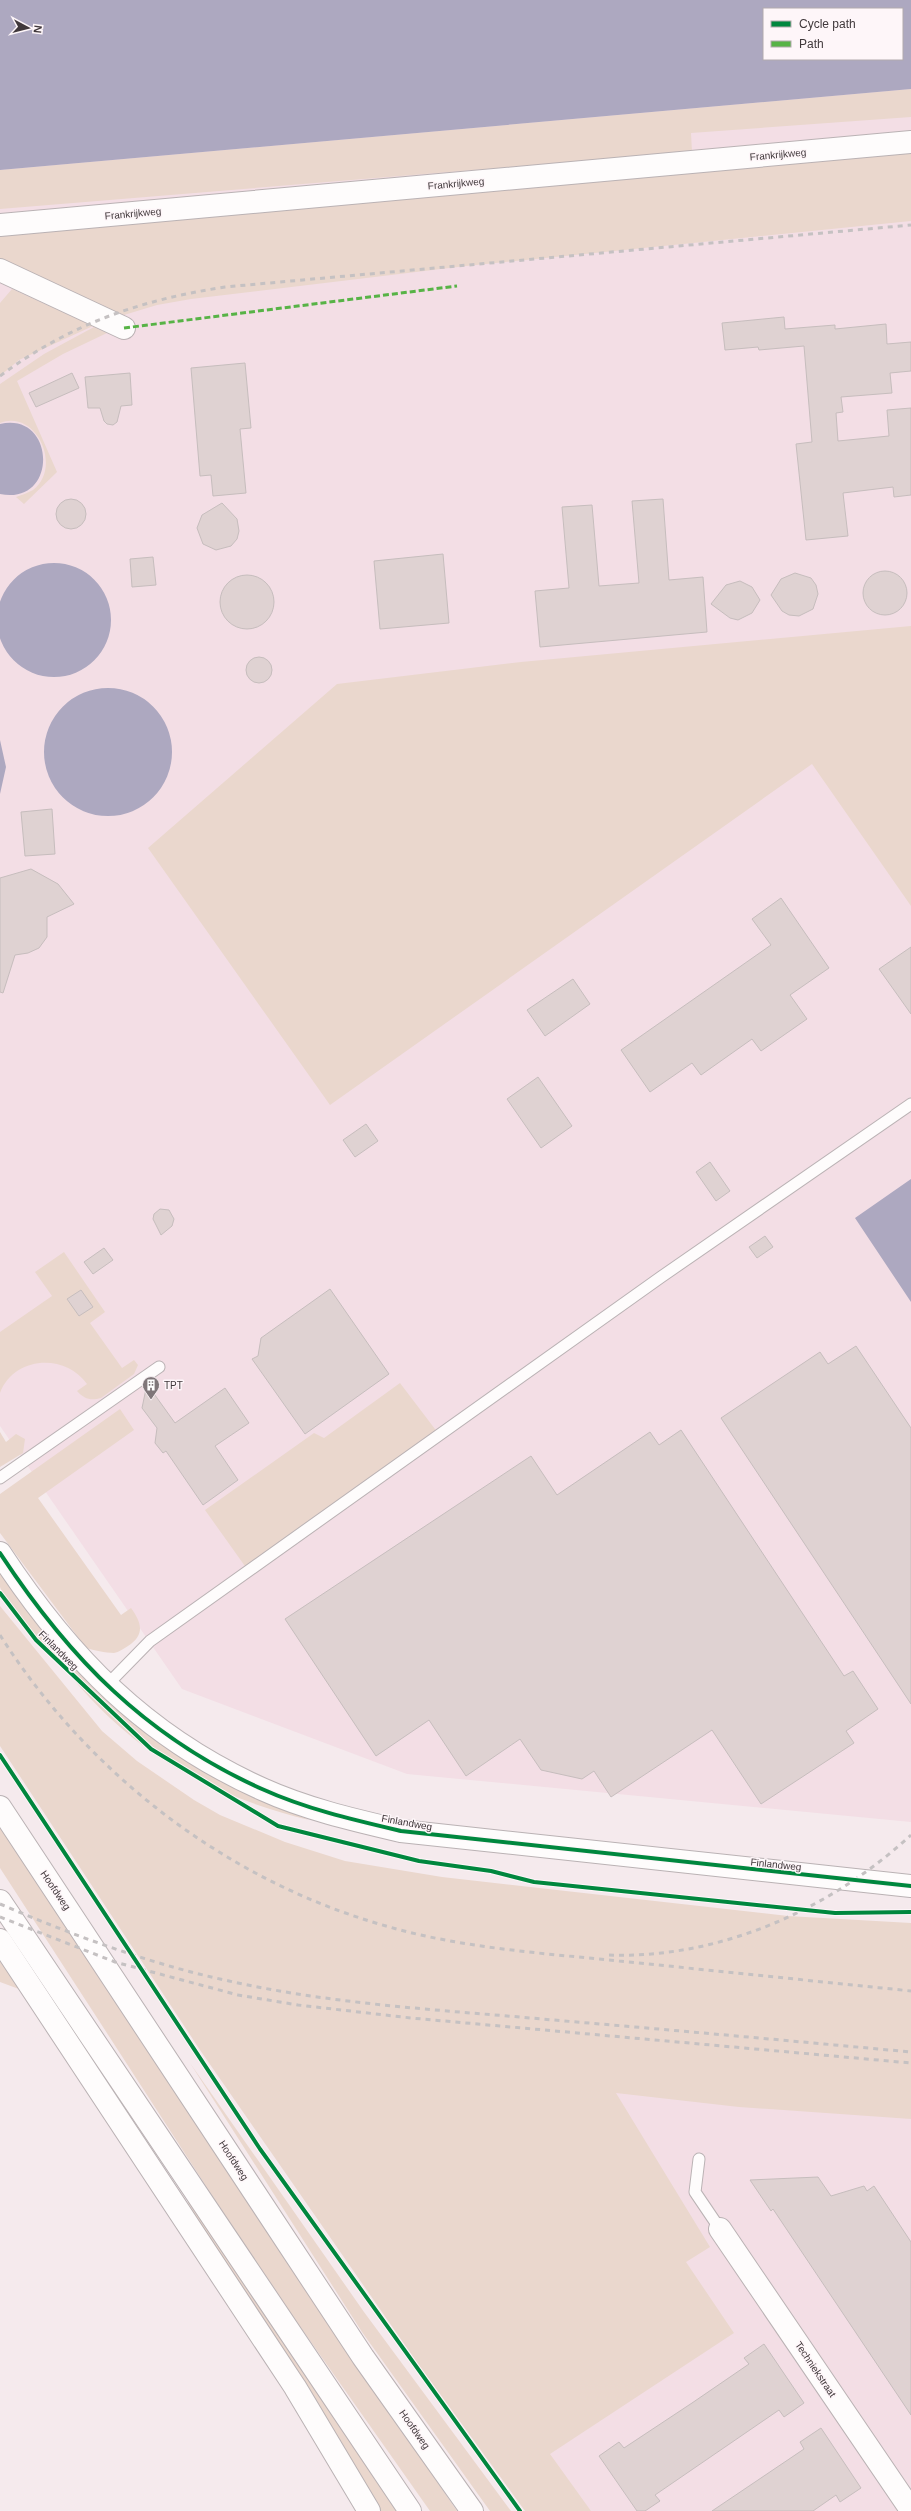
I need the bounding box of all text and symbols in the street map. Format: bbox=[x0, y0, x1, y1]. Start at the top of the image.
north arrow bbox=[8, 8, 48, 48]
legend bbox=[763, 8, 903, 60]
text: Cycle path bbox=[799, 17, 856, 31]
text: N bbox=[31, 25, 44, 34]
text: Path bbox=[799, 37, 824, 51]
street label: Frankrijkweg bbox=[749, 147, 807, 162]
street label: Frankrijkweg bbox=[427, 176, 485, 191]
street label: Frankrijkweg bbox=[104, 206, 162, 221]
building icon: TPT bbox=[141, 1375, 161, 1400]
place label: TPT bbox=[164, 1380, 183, 1391]
street label: Finlandweg bbox=[37, 1628, 81, 1672]
street label: Finlandweg bbox=[381, 1813, 433, 1832]
street label: Finlandweg bbox=[750, 1856, 802, 1873]
street label: Hoofdweg bbox=[38, 1869, 73, 1912]
street label: Hoofdweg bbox=[217, 2138, 250, 2182]
street label: Techniekstraat bbox=[793, 2339, 838, 2399]
street label: Hoofdweg bbox=[397, 2408, 432, 2451]

